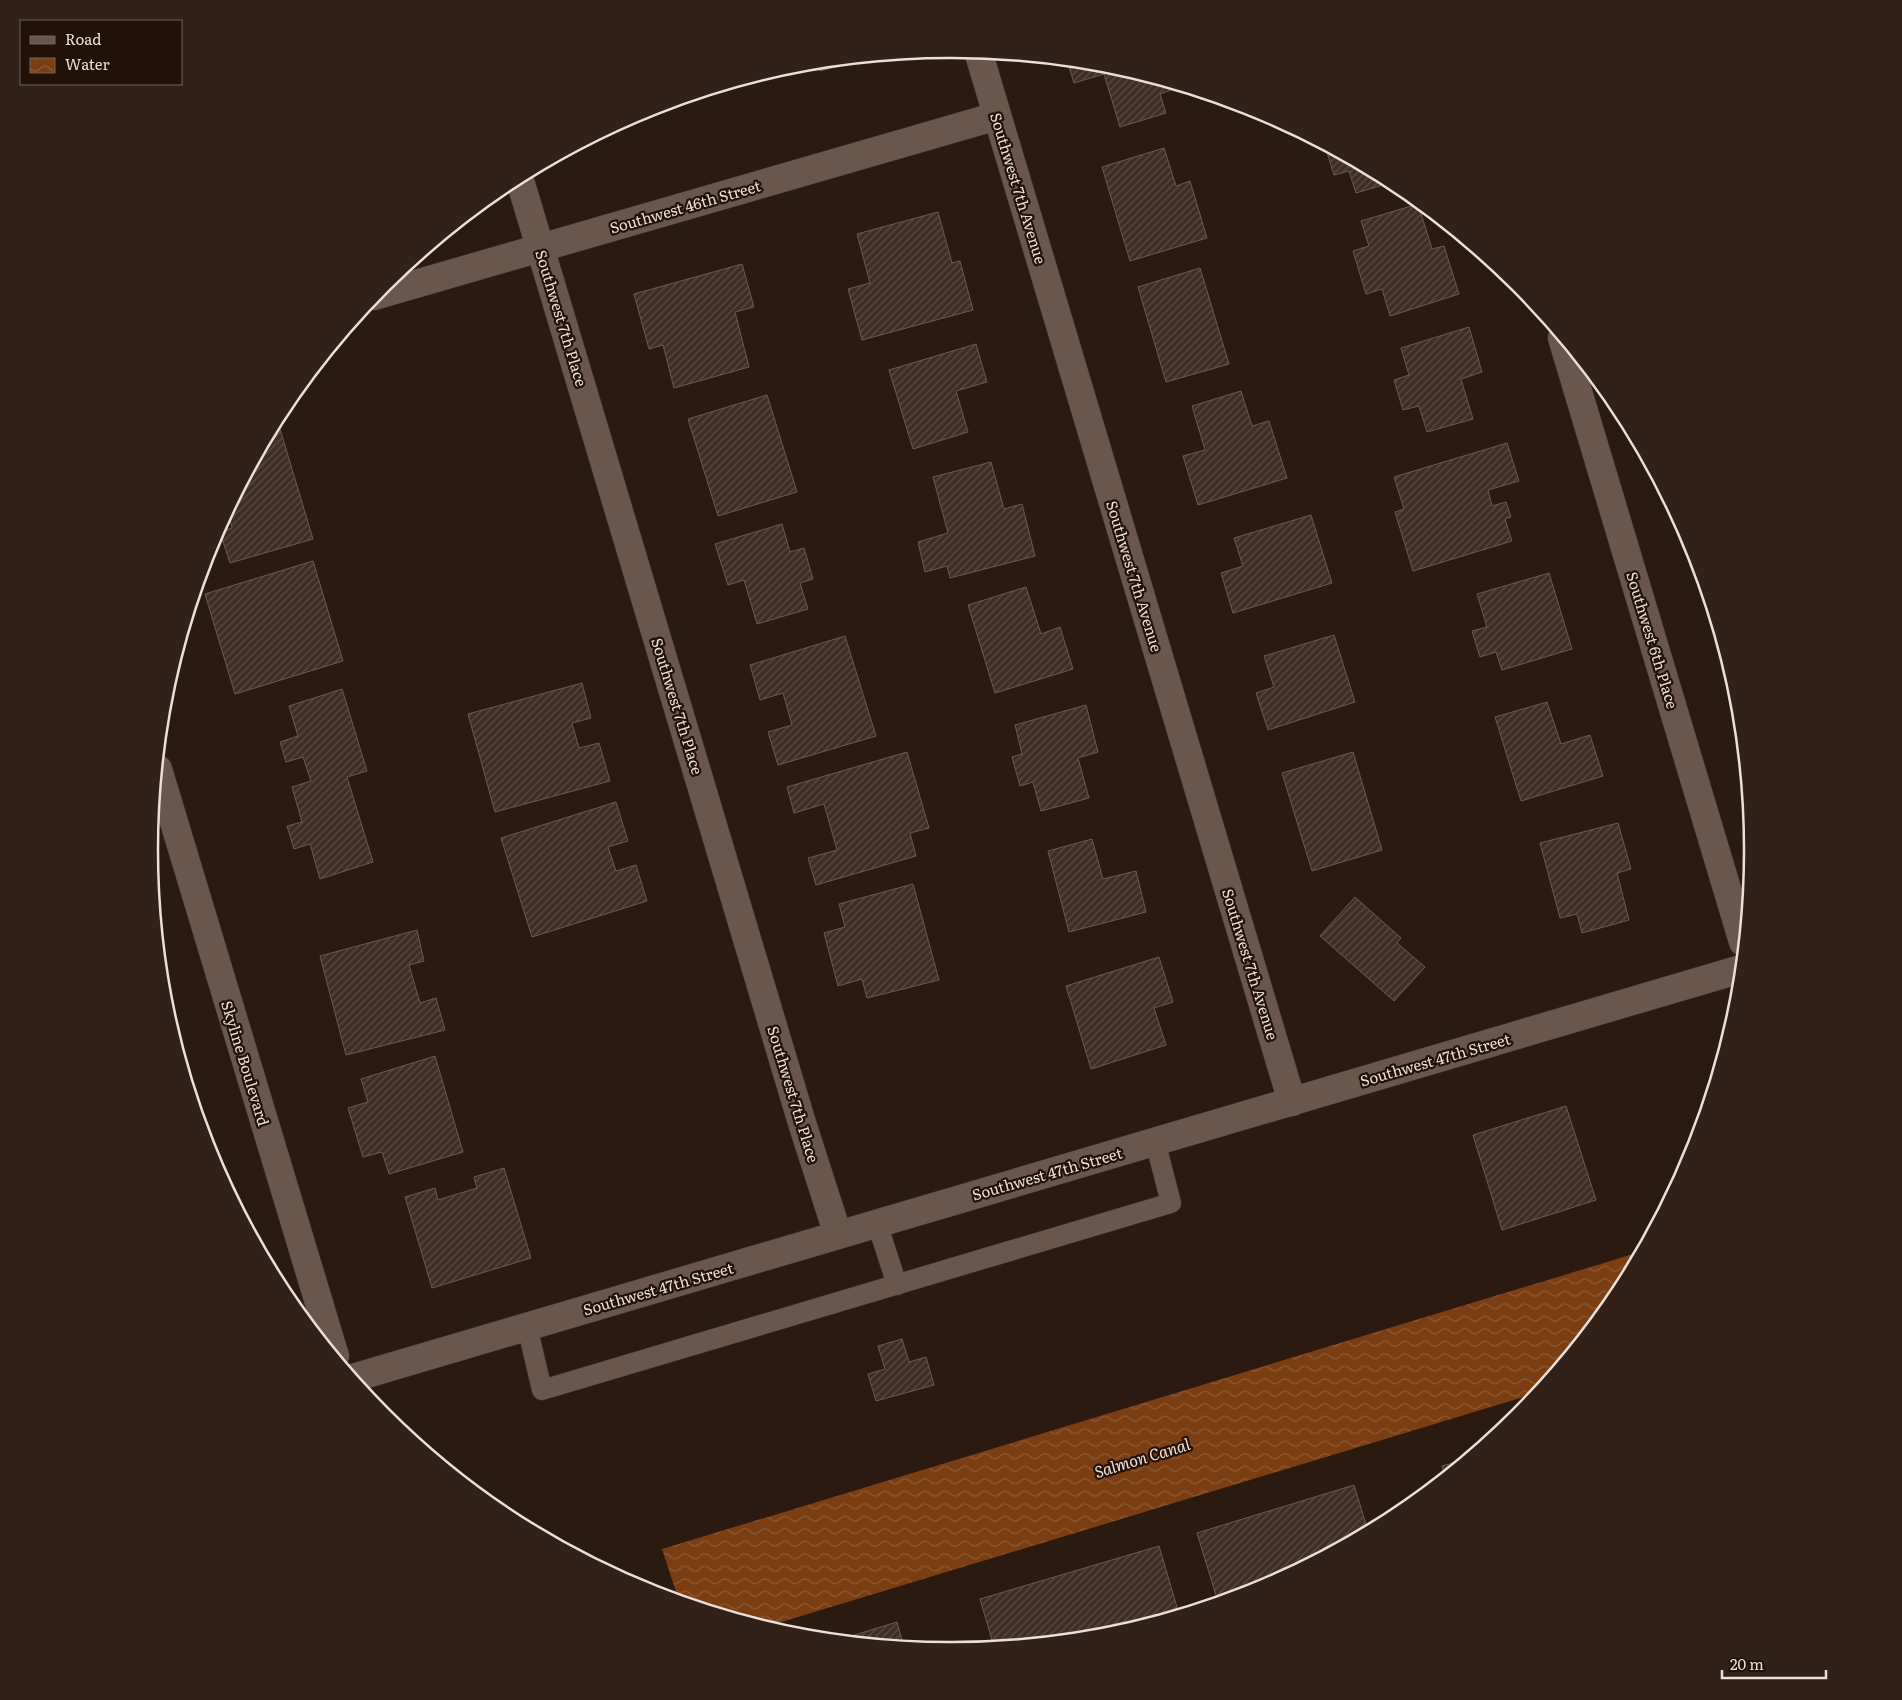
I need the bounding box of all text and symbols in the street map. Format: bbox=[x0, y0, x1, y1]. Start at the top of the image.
legend bbox=[20, 20, 182, 85]
text: Road bbox=[65, 27, 101, 50]
text: Water bbox=[65, 52, 110, 75]
street label: Southwest 7th Avenue bbox=[985, 109, 1053, 267]
street label: Southwest 46th Street bbox=[607, 173, 763, 239]
street label: Southwest 7th Place bbox=[530, 247, 594, 389]
street label: Southwest 7th Avenue bbox=[1101, 497, 1169, 655]
street label: Southwest 6th Place bbox=[1621, 569, 1685, 712]
street label: Southwest 7th Place bbox=[646, 635, 710, 777]
street label: Southwest 7th Avenue bbox=[1217, 885, 1285, 1043]
street label: Skyline Boulevard bbox=[216, 997, 276, 1129]
street label: Southwest 7th Place bbox=[762, 1023, 826, 1165]
street label: Southwest 47th Street bbox=[1357, 1027, 1513, 1091]
street label: Southwest 47th Street bbox=[969, 1141, 1125, 1205]
street label: Southwest 47th Street bbox=[580, 1256, 736, 1320]
water label: Salmon Canal bbox=[1091, 1431, 1193, 1483]
scale bar bbox=[1722, 1648, 1826, 1680]
text: 20 m bbox=[1730, 1652, 1764, 1675]

